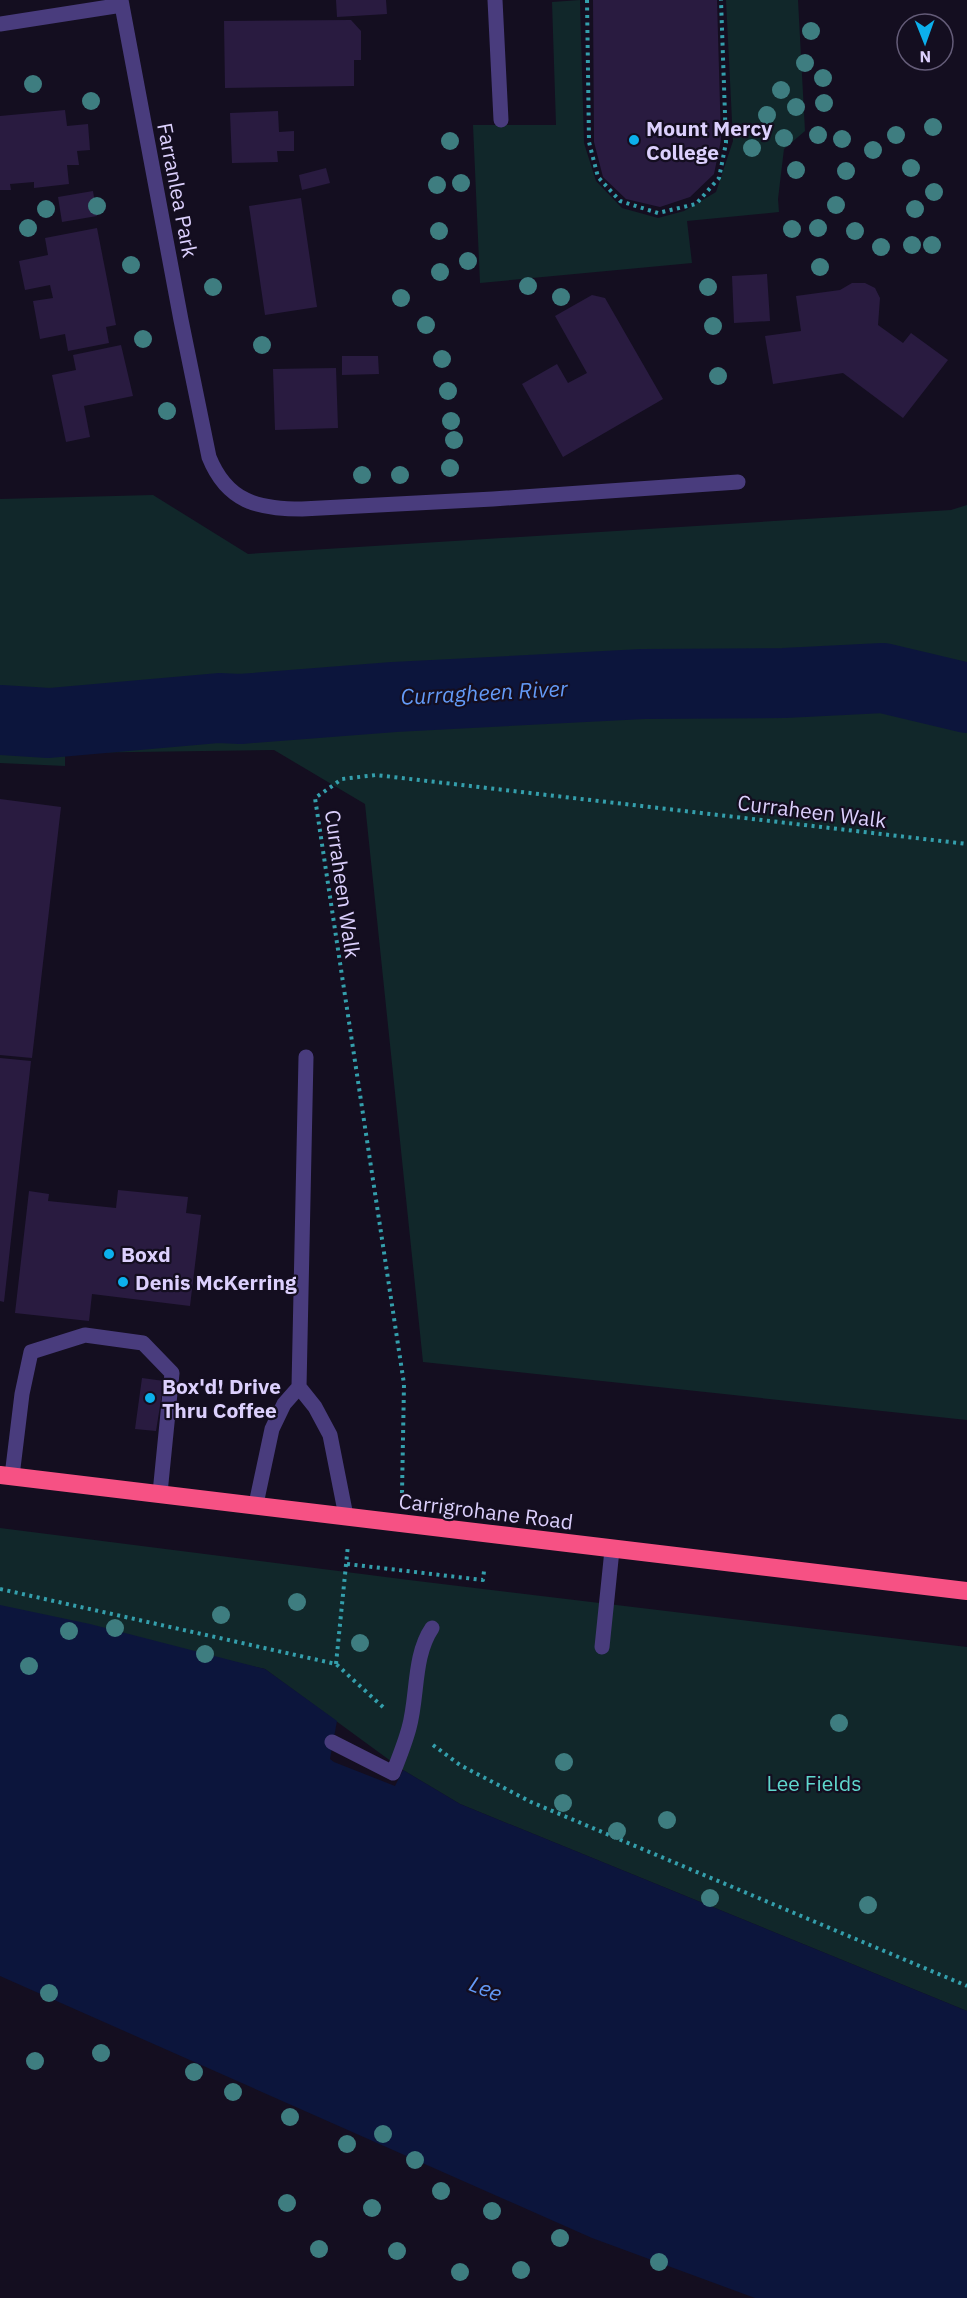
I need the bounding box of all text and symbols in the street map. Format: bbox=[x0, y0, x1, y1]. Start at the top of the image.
north arrow bbox=[895, 12, 955, 72]
text: N bbox=[919, 47, 931, 67]
place label: Mount Mercy College bbox=[646, 114, 773, 166]
street label: Farranlea Park bbox=[151, 120, 205, 260]
marker: Mount Mercy College bbox=[627, 133, 641, 147]
water label: Curragheen River bbox=[400, 673, 569, 711]
street label: Curraheen Walk bbox=[736, 788, 888, 834]
street label: Curraheen Walk bbox=[319, 808, 367, 960]
place label: Boxd bbox=[121, 1240, 171, 1268]
marker: Boxd bbox=[102, 1247, 116, 1261]
place label: Denis McKerring bbox=[135, 1268, 297, 1296]
marker: Denis McKerring bbox=[116, 1275, 130, 1289]
place label: Box'd! Drive Thru Coffee bbox=[162, 1372, 281, 1424]
marker: Box'd! Drive Thru Coffee bbox=[143, 1391, 157, 1405]
street label: Carrigrohane Road bbox=[397, 1486, 575, 1536]
park label: Lee Fields bbox=[767, 1769, 861, 1797]
water label: Lee bbox=[465, 1968, 507, 2008]

